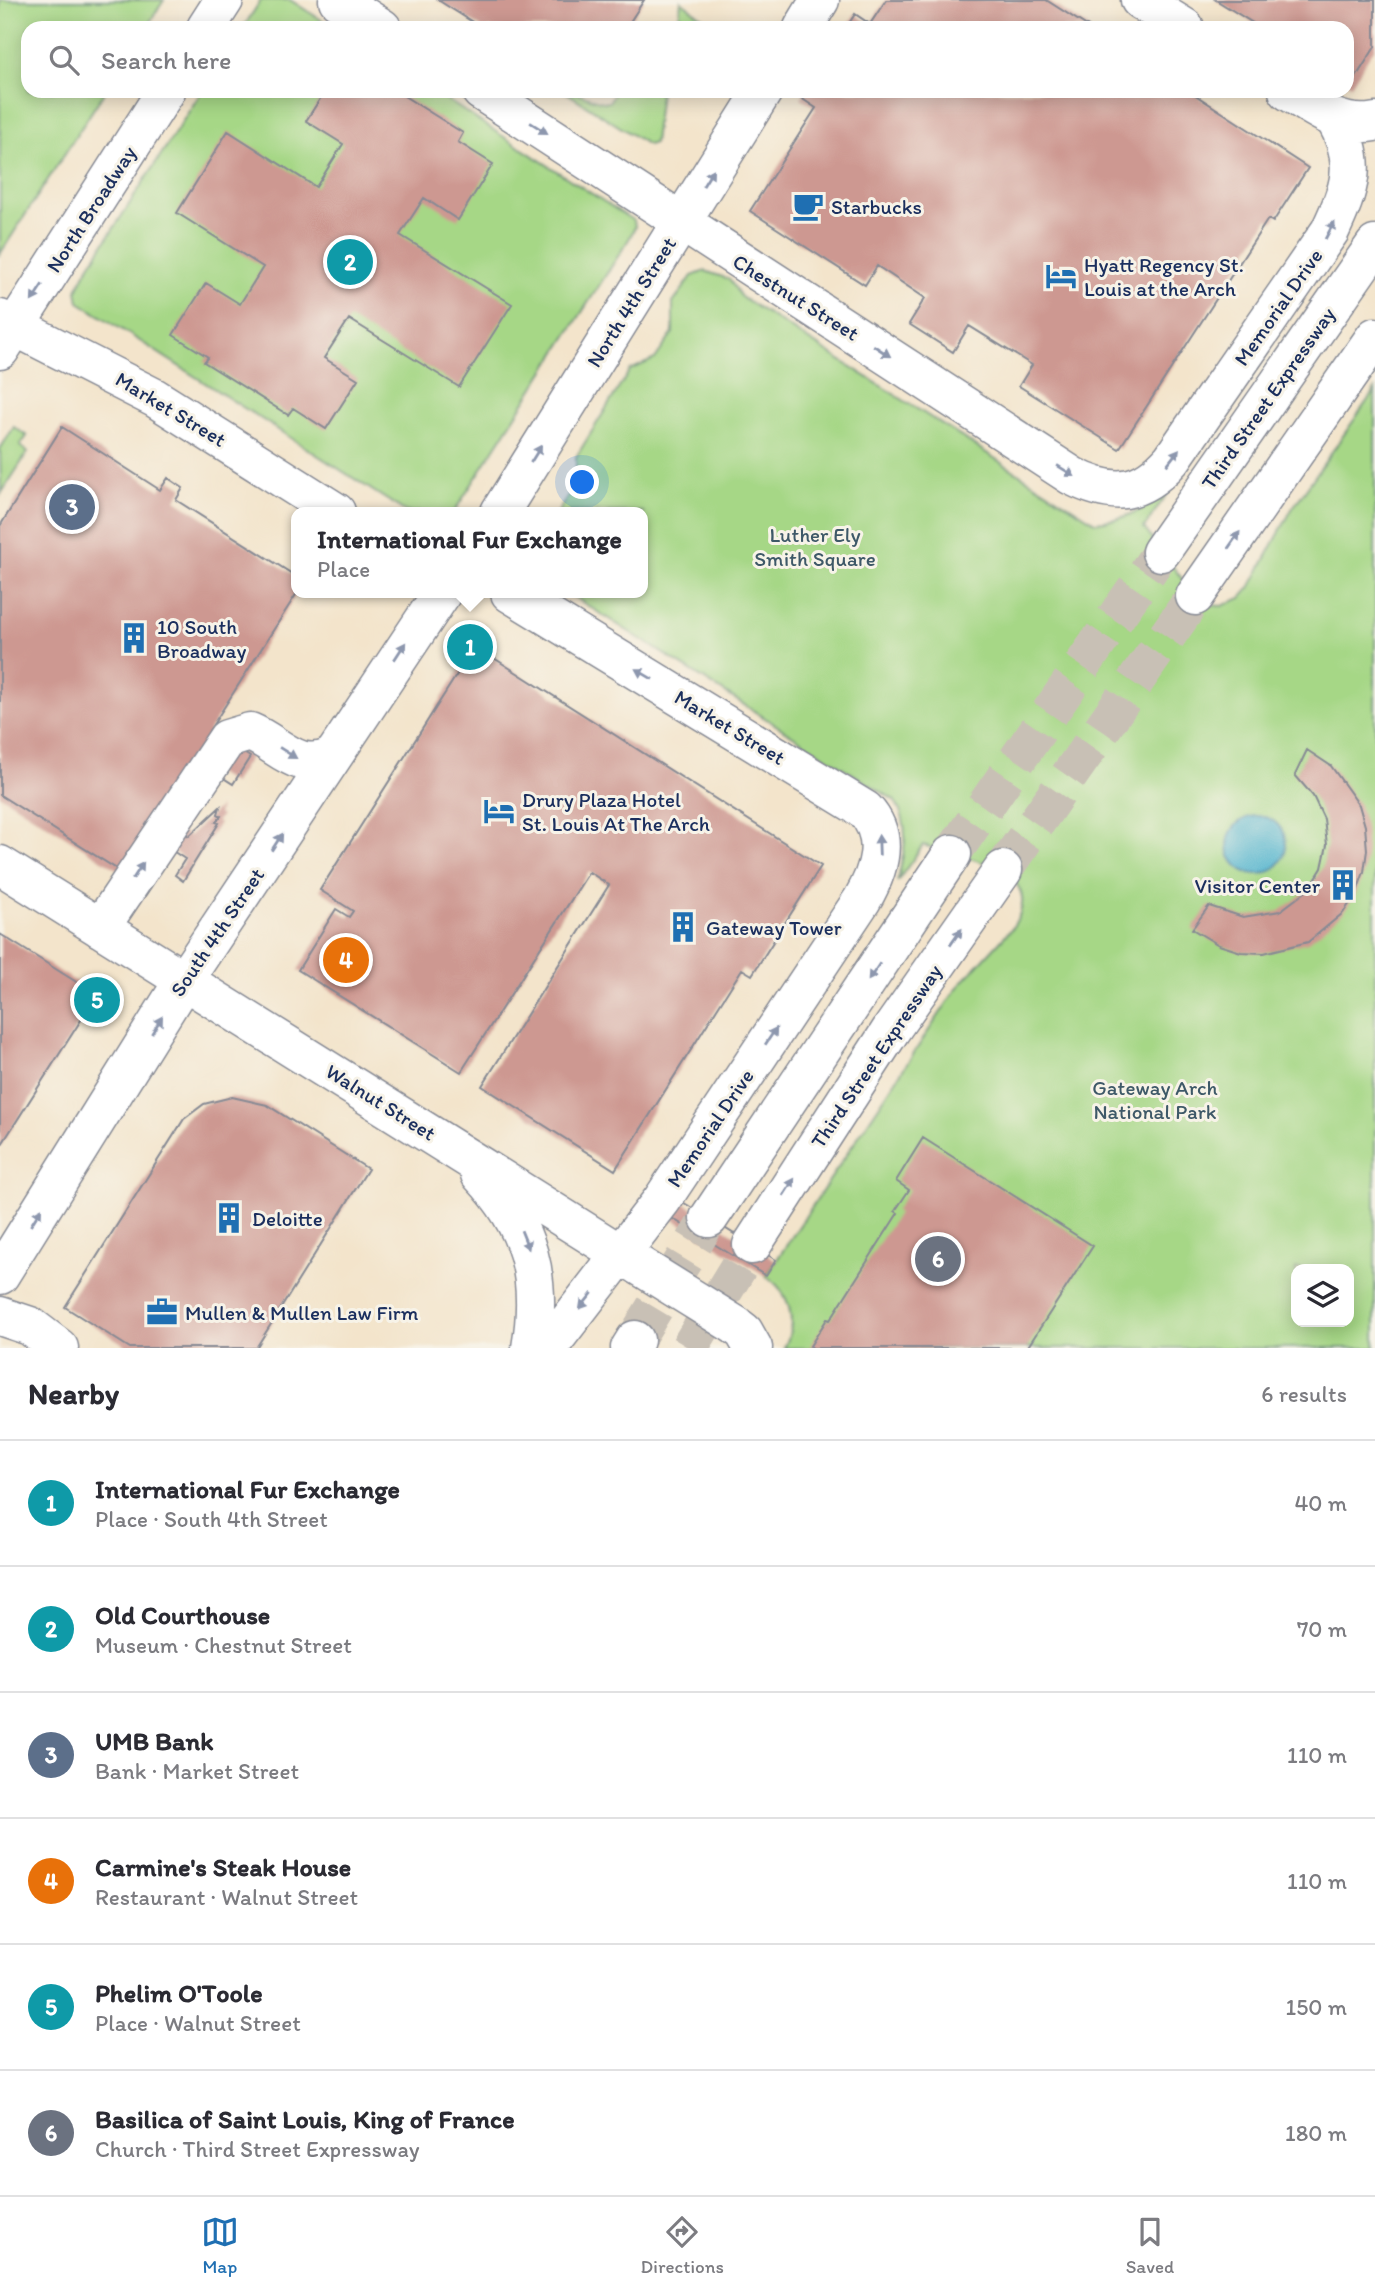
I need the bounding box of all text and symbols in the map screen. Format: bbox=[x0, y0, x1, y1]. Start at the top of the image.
search box bbox=[21, 21, 1354, 98]
icon: search bbox=[45, 41, 83, 79]
text: Search here bbox=[101, 44, 231, 76]
one-way arrow bbox=[529, 121, 549, 134]
street label: North Broadway bbox=[41, 141, 141, 277]
one-way arrow bbox=[702, 169, 715, 188]
cafe icon: Starbucks bbox=[791, 189, 825, 223]
place label: Starbucks bbox=[831, 194, 922, 219]
one-way arrow bbox=[1324, 220, 1336, 239]
street label: North 4th Street bbox=[581, 232, 681, 372]
pin: 2 bbox=[327, 236, 373, 288]
street label: Memorial Drive bbox=[1228, 244, 1328, 370]
street label: Chestnut Street bbox=[728, 248, 864, 346]
place label: Hyatt Regency St. Louis at the Arch bbox=[1084, 252, 1244, 301]
hotel icon: Hyatt Regency St. Louis at the Arch bbox=[1044, 259, 1078, 293]
one-way arrow bbox=[30, 283, 43, 303]
street label: Third Street Expressway bbox=[1196, 302, 1340, 494]
one-way arrow bbox=[873, 344, 892, 357]
street label: Market Street bbox=[111, 366, 231, 452]
one-way arrow bbox=[530, 445, 543, 464]
one-way arrow bbox=[1165, 448, 1179, 466]
your location bbox=[565, 465, 599, 499]
one-way arrow bbox=[1056, 465, 1075, 478]
pin: 3 bbox=[49, 481, 95, 533]
popup bbox=[291, 507, 648, 598]
park label: Luther Ely Smith Square bbox=[754, 522, 876, 571]
text: International Fur Exchange bbox=[317, 523, 622, 555]
one-way arrow bbox=[1227, 531, 1241, 549]
text: Place bbox=[317, 555, 370, 583]
place label: 10 South Broadway bbox=[157, 614, 246, 663]
building icon: 10 South Broadway bbox=[117, 621, 151, 655]
pin: 1 bbox=[447, 621, 493, 673]
one-way arrow bbox=[394, 642, 407, 661]
one-way arrow bbox=[634, 668, 653, 681]
street label: Market Street bbox=[670, 684, 790, 770]
one-way arrow bbox=[278, 747, 298, 760]
place label: Drury Plaza Hotel St. Louis At The Arch bbox=[522, 787, 710, 836]
hotel icon: Drury Plaza Hotel St. Louis At The Arch bbox=[482, 794, 516, 828]
one-way arrow bbox=[270, 832, 283, 852]
one-way arrow bbox=[873, 834, 884, 856]
one-way arrow bbox=[131, 862, 145, 880]
street label: South 4th Street bbox=[165, 863, 269, 1001]
building icon: Visitor Center bbox=[1326, 868, 1360, 902]
place label: Visitor Center bbox=[1194, 873, 1321, 898]
building icon: Gateway Tower bbox=[666, 910, 700, 944]
place label: Gateway Tower bbox=[706, 915, 842, 940]
one-way arrow bbox=[949, 928, 963, 946]
pin: 4 bbox=[323, 934, 369, 986]
street label: Third Street Expressway bbox=[805, 959, 947, 1153]
one-way arrow bbox=[867, 962, 880, 982]
pin: 5 bbox=[74, 974, 120, 1026]
one-way arrow bbox=[150, 1015, 163, 1034]
one-way arrow bbox=[765, 1026, 778, 1046]
street label: Walnut Street bbox=[321, 1058, 441, 1146]
street label: Memorial Drive bbox=[661, 1064, 759, 1192]
park label: Gateway Arch National Park bbox=[1092, 1075, 1218, 1124]
one-way arrow bbox=[782, 1178, 795, 1197]
building icon: Deloitte bbox=[212, 1201, 246, 1235]
place label: Deloitte bbox=[252, 1206, 323, 1231]
one-way arrow bbox=[30, 1208, 43, 1227]
one-way arrow bbox=[519, 1230, 530, 1251]
pin: 6 bbox=[915, 1233, 961, 1285]
map controls bbox=[1291, 1264, 1354, 1327]
button: layers bbox=[1291, 1264, 1354, 1327]
one-way arrow bbox=[578, 1292, 593, 1310]
office icon: Mullen & Mullen Law Firm bbox=[145, 1295, 179, 1329]
place label: Mullen & Mullen Law Firm bbox=[185, 1300, 419, 1325]
text: Nearby bbox=[28, 1375, 119, 1412]
text: 6 results bbox=[1261, 1380, 1347, 1408]
text: International Fur Exchange bbox=[95, 1473, 400, 1505]
text: 1 bbox=[46, 1489, 56, 1517]
text: 40 m bbox=[1294, 1489, 1347, 1517]
text: Place · South 4th Street bbox=[95, 1505, 328, 1533]
text: Old Courthouse bbox=[95, 1599, 270, 1631]
text: 2 bbox=[45, 1615, 57, 1643]
text: 70 m bbox=[1297, 1615, 1347, 1643]
text: Museum · Chestnut Street bbox=[95, 1631, 352, 1659]
text: UMB Bank bbox=[95, 1725, 213, 1757]
text: 3 bbox=[45, 1741, 57, 1769]
text: 110 m bbox=[1287, 1741, 1347, 1769]
text: Bank · Market Street bbox=[95, 1757, 299, 1785]
text: Carmine's Steak House bbox=[95, 1851, 351, 1883]
text: 4 bbox=[44, 1867, 58, 1895]
text: 110 m bbox=[1287, 1867, 1347, 1895]
text: Restaurant · Walnut Street bbox=[95, 1883, 358, 1911]
text: Phelim O'Toole bbox=[95, 1977, 263, 2009]
text: 5 bbox=[45, 1993, 57, 2021]
text: 150 m bbox=[1286, 1993, 1347, 2021]
text: Place · Walnut Street bbox=[95, 2009, 301, 2037]
text: Basilica of Saint Louis, King of France bbox=[95, 2103, 515, 2135]
text: 6 bbox=[45, 2119, 57, 2147]
text: 180 m bbox=[1285, 2119, 1347, 2147]
text: Church · Third Street Expressway bbox=[95, 2135, 420, 2163]
tab: Map bbox=[201, 2213, 239, 2278]
tab: Directions bbox=[640, 2213, 724, 2278]
tab: Saved bbox=[1126, 2213, 1174, 2278]

